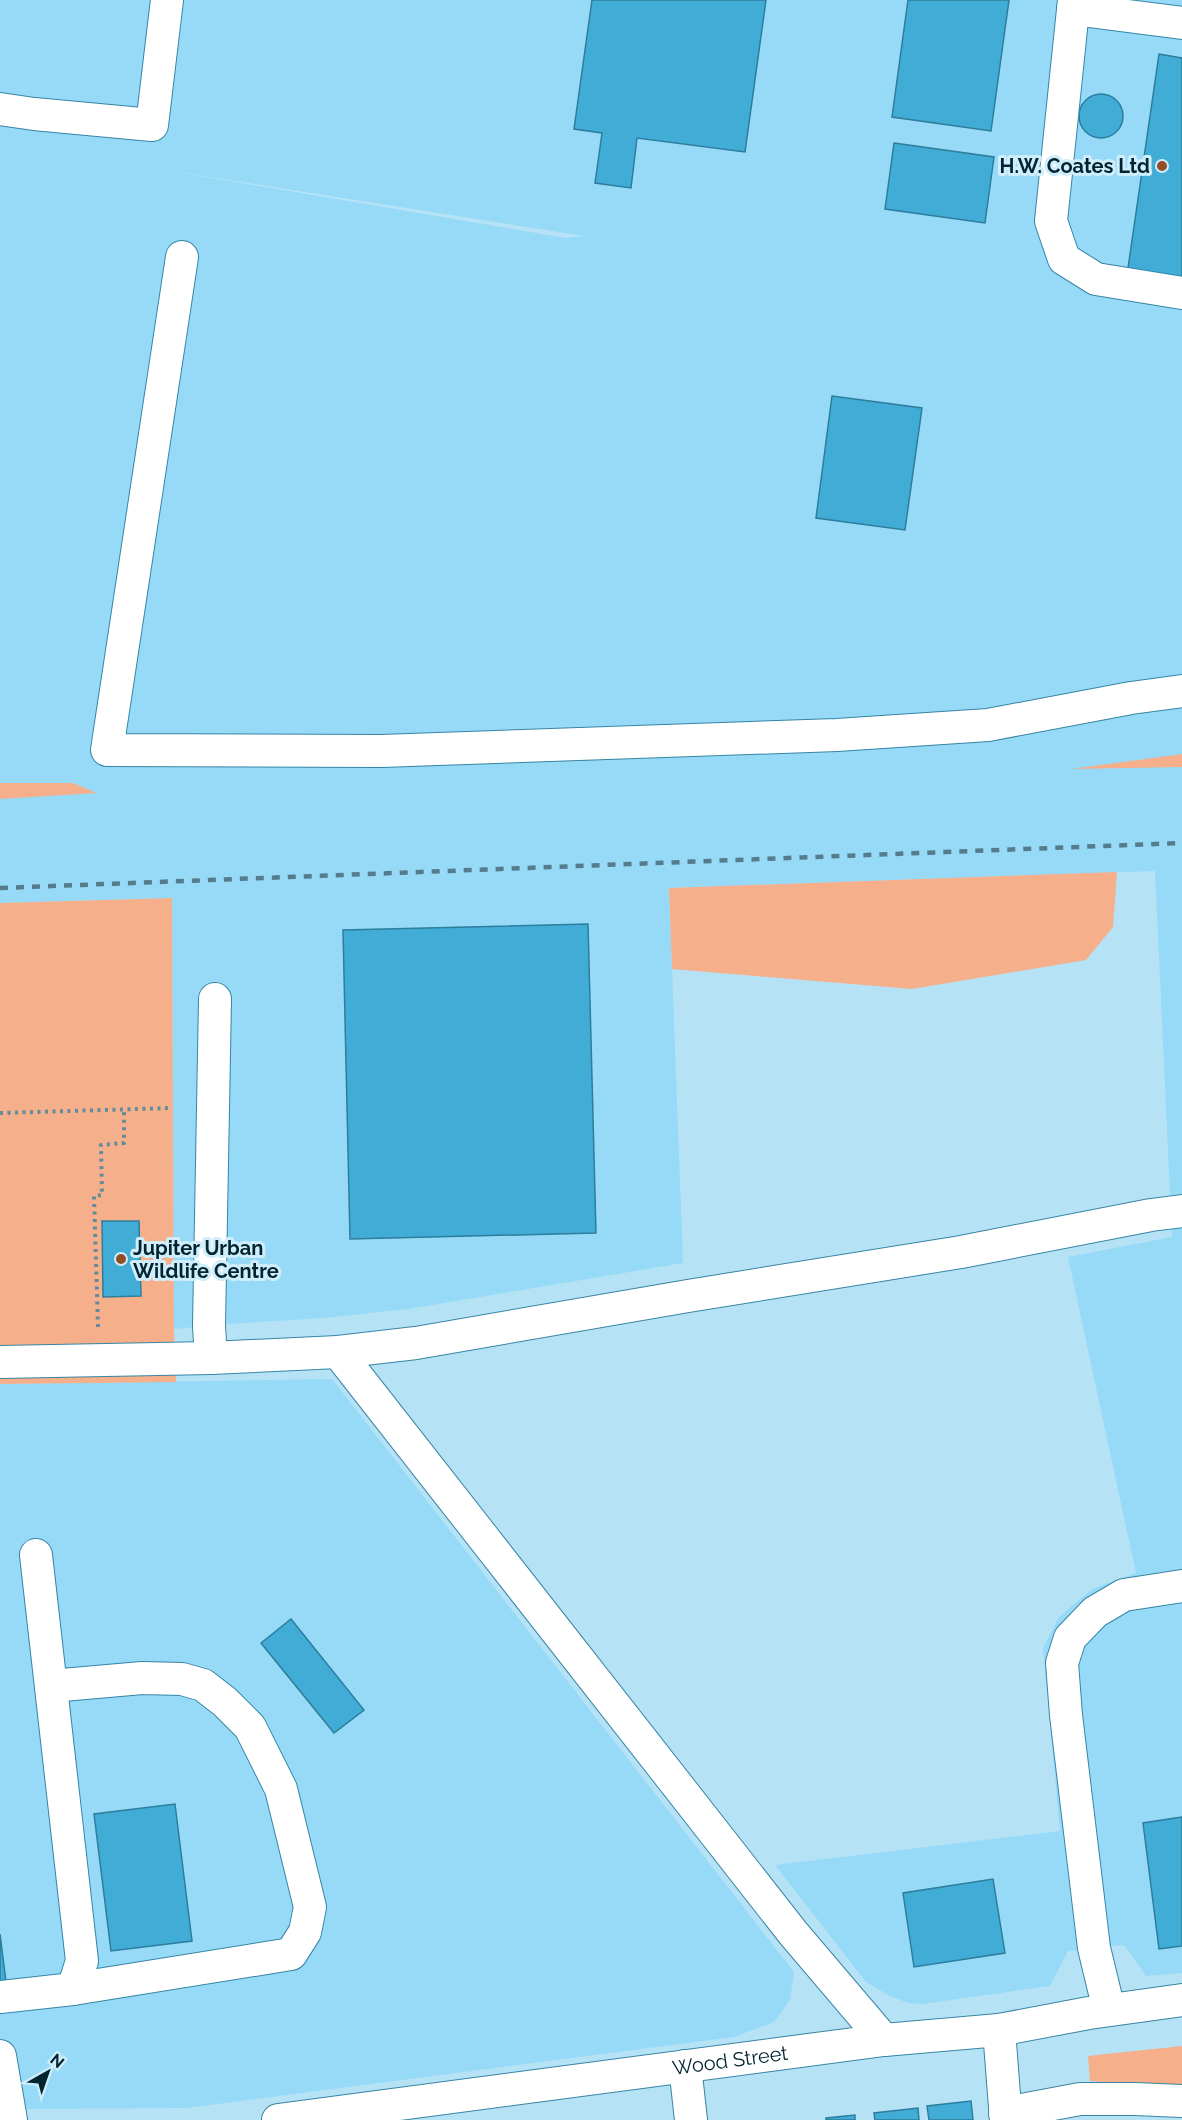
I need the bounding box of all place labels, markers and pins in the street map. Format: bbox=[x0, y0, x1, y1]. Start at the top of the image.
place label: H.W. Coates Ltd bbox=[1000, 154, 1150, 178]
marker: H.W. Coates Ltd bbox=[1155, 159, 1169, 173]
place label: Jupiter Urban Wildlife Centre bbox=[133, 1236, 279, 1283]
marker: Jupiter Urban Wildlife Centre bbox=[114, 1252, 128, 1266]

